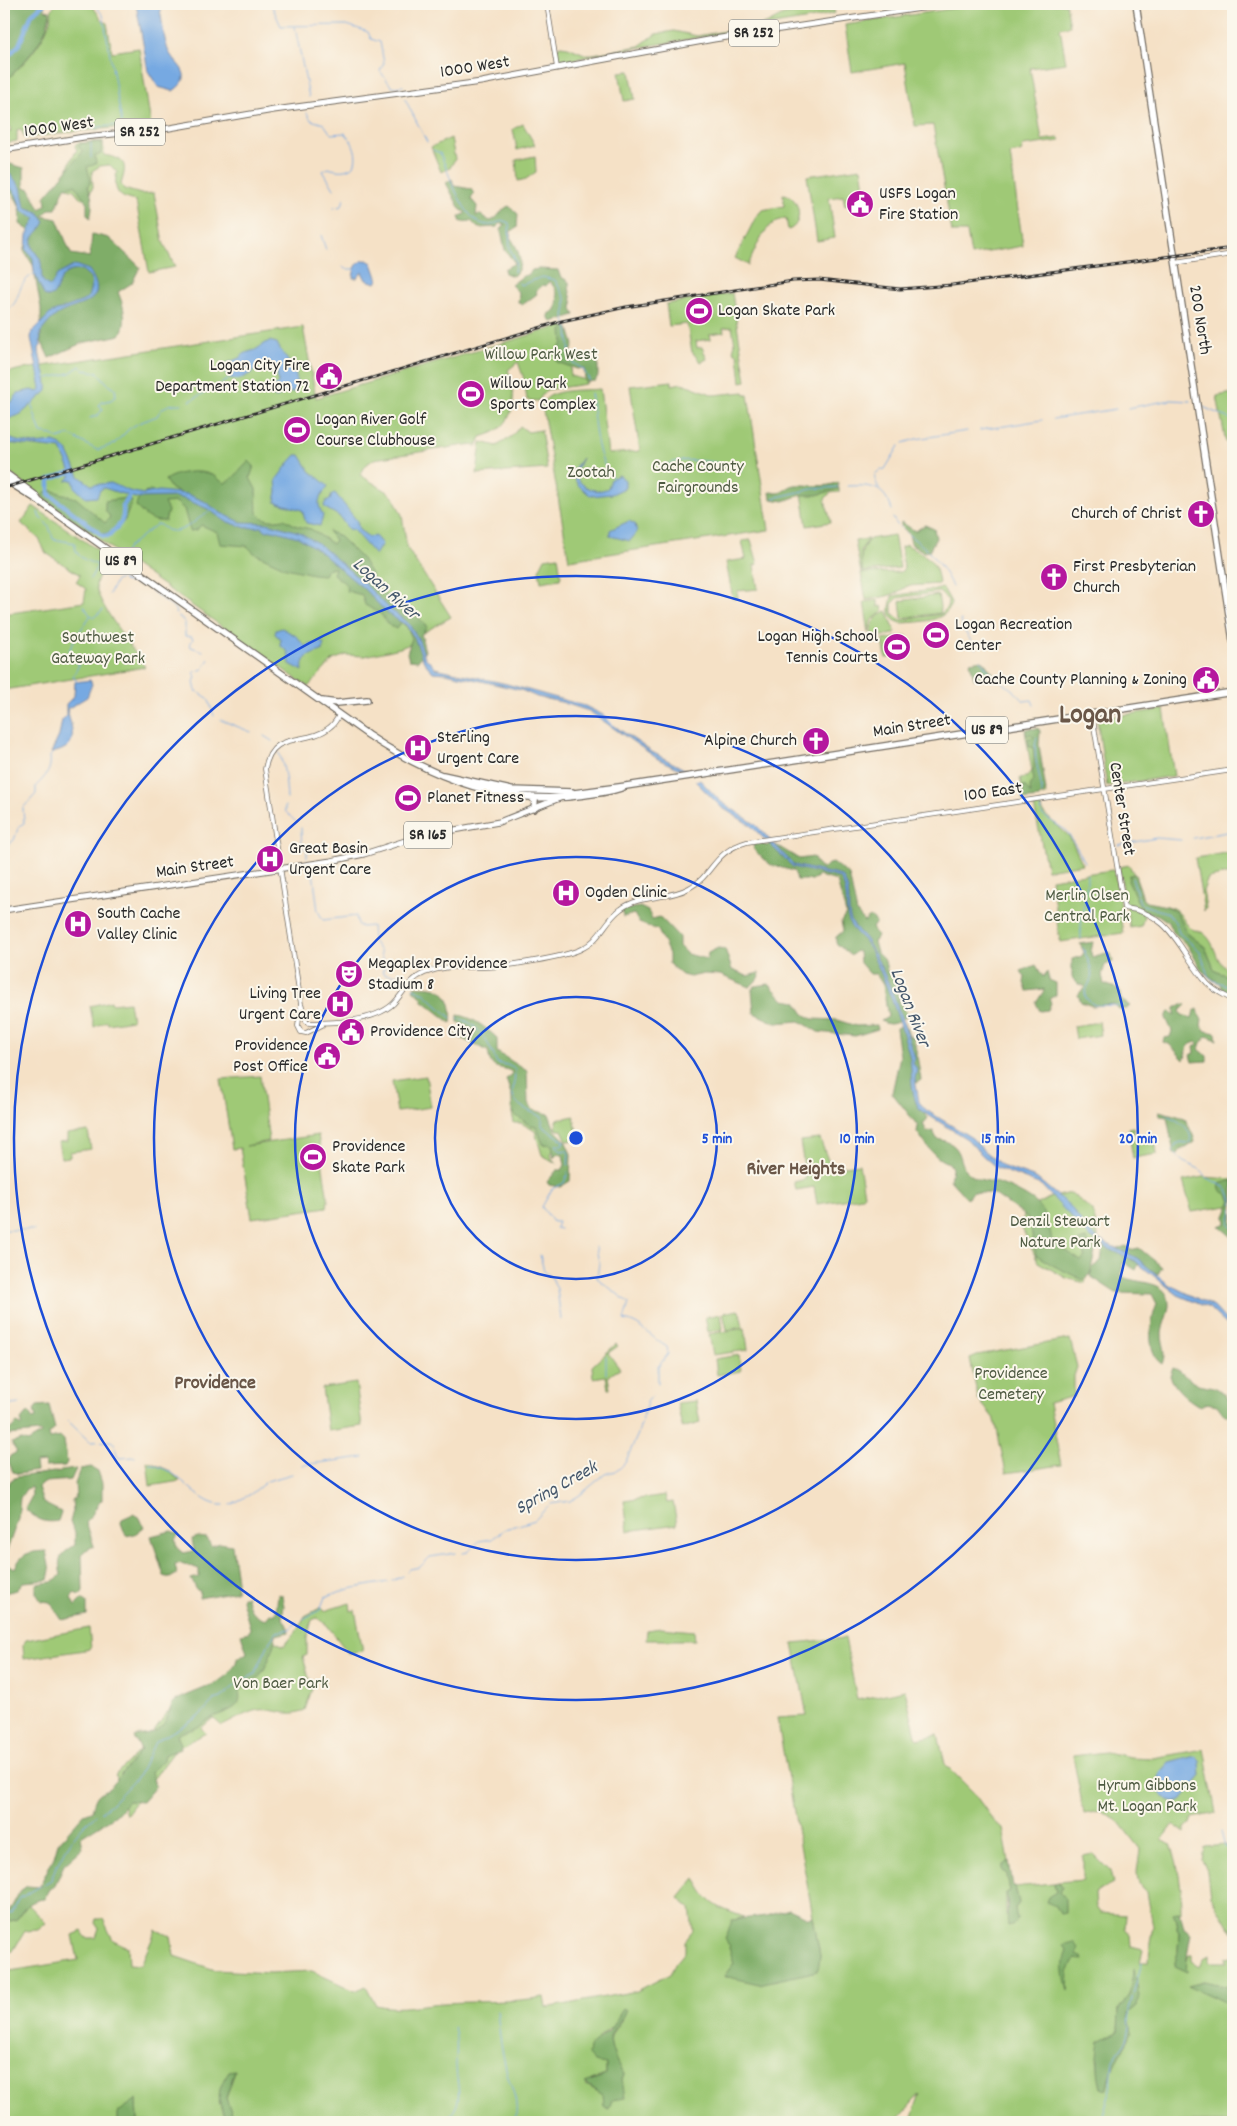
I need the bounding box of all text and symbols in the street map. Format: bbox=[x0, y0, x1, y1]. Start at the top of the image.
road number: SR 252 bbox=[729, 19, 779, 46]
street label: 1000 West bbox=[438, 50, 512, 86]
street label: 1000 West bbox=[23, 111, 96, 145]
road number: SR 252 bbox=[115, 118, 165, 146]
place label: USFS Logan Fire Station bbox=[879, 182, 958, 228]
public building icon: USFS Logan Fire Station bbox=[845, 189, 875, 219]
street label: 200 North bbox=[1181, 283, 1217, 357]
sports icon: Logan Skate Park bbox=[684, 296, 714, 326]
place label: Logan Skate Park bbox=[718, 299, 835, 324]
park label: Willow Park West bbox=[484, 343, 598, 368]
place label: Logan City Fire Department Station 72 bbox=[155, 354, 310, 400]
public building icon: Logan City Fire Department Station 72 bbox=[314, 361, 344, 391]
place label: Willow Park Sports Complex bbox=[490, 372, 596, 418]
sports icon: Willow Park Sports Complex bbox=[456, 379, 486, 409]
place label: Logan River Golf Course Clubhouse bbox=[316, 408, 435, 454]
sports icon: Logan River Golf Course Clubhouse bbox=[282, 415, 312, 445]
park label: Cache County Fairgrounds bbox=[652, 455, 745, 501]
park label: Zootah bbox=[567, 461, 615, 486]
church icon: Church of Christ bbox=[1186, 499, 1216, 529]
place label: Church of Christ bbox=[1071, 502, 1182, 527]
road number: US 89 bbox=[100, 548, 142, 574]
water label: Logan River bbox=[345, 552, 426, 629]
place label: First Presbyterian Church bbox=[1073, 555, 1196, 601]
church icon: First Presbyterian Church bbox=[1039, 562, 1069, 592]
place label: Logan Recreation Center bbox=[955, 613, 1072, 659]
sports icon: Logan Recreation Center bbox=[921, 620, 951, 650]
place label: Logan High School Tennis Courts bbox=[757, 625, 879, 671]
park label: Southwest Gateway Park bbox=[51, 626, 145, 672]
sports icon: Logan High School Tennis Courts bbox=[882, 632, 912, 662]
public building icon: Cache County Planning & Zoning bbox=[1191, 665, 1221, 695]
place label: Cache County Planning & Zoning bbox=[974, 668, 1187, 693]
district label: Logan bbox=[1059, 697, 1121, 737]
street label: Main Street bbox=[871, 708, 953, 745]
road number: US 89 bbox=[966, 716, 1008, 744]
place label: Sterling Urgent Care bbox=[437, 726, 519, 772]
church icon: Alpine Church bbox=[801, 726, 831, 756]
place label: Alpine Church bbox=[704, 729, 797, 754]
hospital icon: Sterling Urgent Care bbox=[403, 733, 433, 763]
street label: Center Street bbox=[1101, 761, 1141, 858]
street label: 100 East bbox=[962, 777, 1024, 809]
sports icon: Planet Fitness bbox=[393, 783, 423, 813]
place label: Planet Fitness bbox=[427, 786, 524, 811]
road number: SR 165 bbox=[404, 822, 452, 848]
place label: Great Basin Urgent Care bbox=[289, 837, 371, 883]
hospital icon: Great Basin Urgent Care bbox=[255, 844, 285, 874]
street label: Main Street bbox=[154, 850, 236, 886]
hospital icon: Ogden Clinic bbox=[551, 878, 581, 908]
place label: Ogden Clinic bbox=[585, 881, 667, 906]
park label: Merlin Olsen Central Park bbox=[1044, 884, 1130, 930]
place label: South Cache Valley Clinic bbox=[97, 902, 181, 948]
hospital icon: South Cache Valley Clinic bbox=[63, 909, 93, 939]
place label: Megaplex Providence Stadium 8 bbox=[368, 952, 508, 998]
theatre icon: Megaplex Providence Stadium 8 bbox=[334, 959, 364, 989]
water label: Logan River bbox=[882, 965, 937, 1053]
place label: Living Tree Urgent Care bbox=[239, 982, 321, 1028]
hospital icon: Living Tree Urgent Care bbox=[325, 989, 355, 1019]
public building icon: Providence City bbox=[336, 1017, 366, 1047]
place label: Providence City bbox=[370, 1020, 474, 1045]
place label: Providence Post Office bbox=[233, 1034, 308, 1080]
public building icon: Providence Post Office bbox=[312, 1041, 342, 1071]
centre of rings bbox=[567, 1129, 585, 1147]
text: 5 min bbox=[702, 1129, 732, 1151]
text: 10 min bbox=[840, 1129, 874, 1151]
text: 15 min bbox=[981, 1129, 1015, 1151]
text: 20 min bbox=[1119, 1129, 1157, 1151]
place label: Providence Skate Park bbox=[332, 1135, 406, 1181]
sports icon: Providence Skate Park bbox=[298, 1142, 328, 1172]
district label: River Heights bbox=[747, 1156, 845, 1184]
park label: Denzil Stewart Nature Park bbox=[1010, 1210, 1110, 1256]
park label: Providence Cemetery bbox=[974, 1362, 1048, 1408]
district label: Providence bbox=[174, 1370, 256, 1398]
water label: Spring Creek bbox=[511, 1454, 605, 1523]
park label: Von Baer Park bbox=[233, 1672, 329, 1697]
park label: Hyrum Gibbons Mt. Logan Park bbox=[1097, 1774, 1197, 1820]

